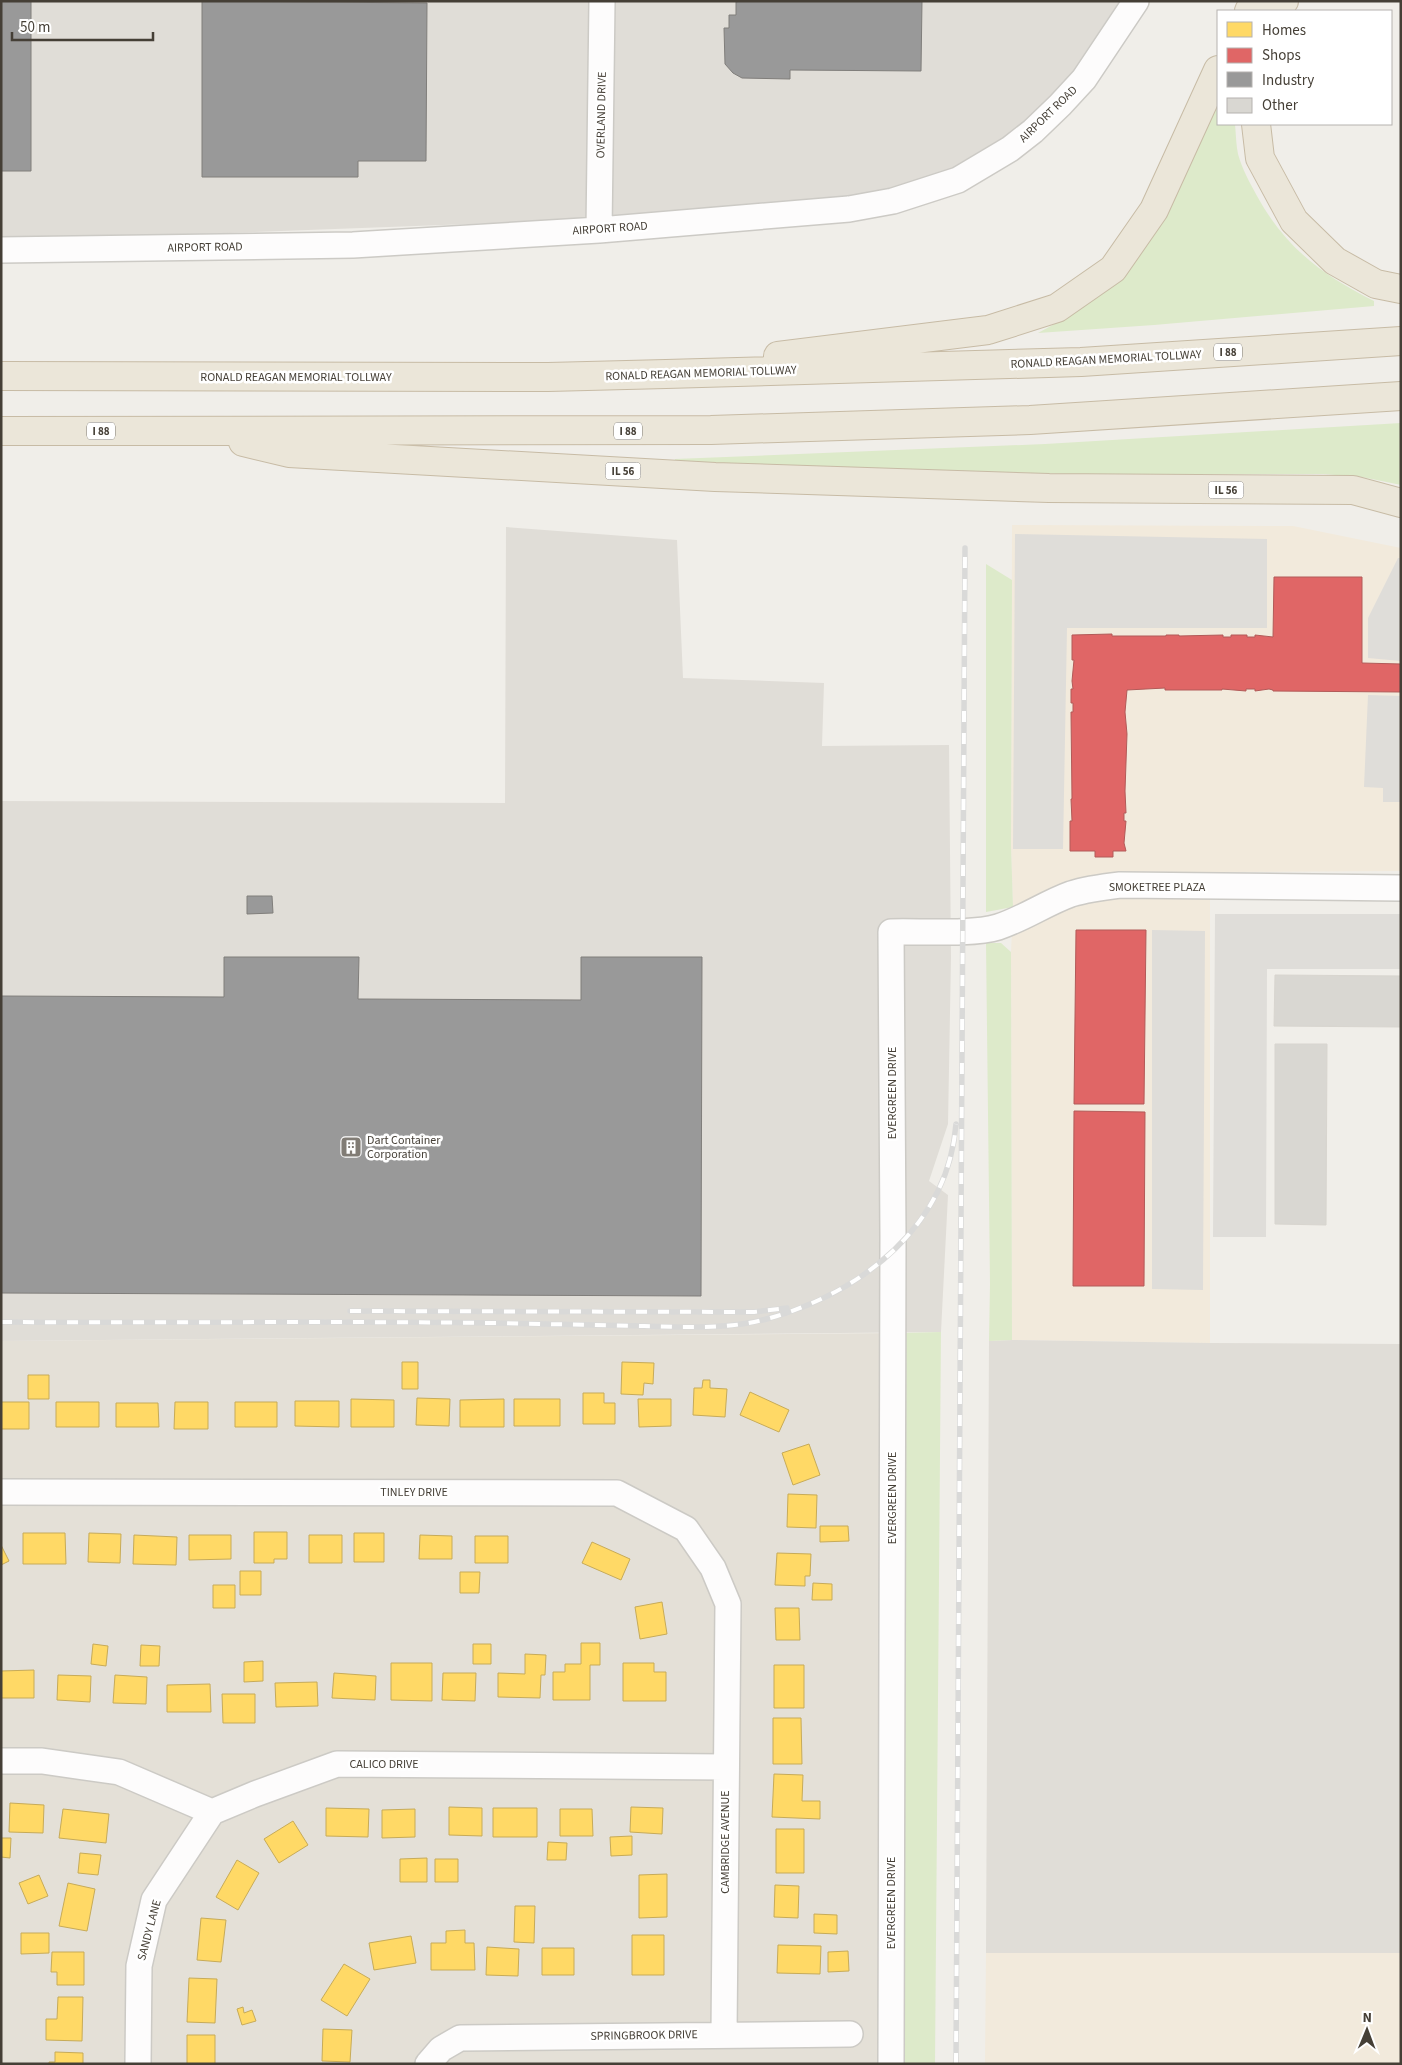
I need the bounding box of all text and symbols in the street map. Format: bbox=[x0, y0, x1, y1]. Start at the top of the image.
scale bar bbox=[12, 10, 154, 42]
legend bbox=[1217, 10, 1392, 125]
text: 50 m bbox=[20, 17, 50, 38]
text: Homes bbox=[1262, 20, 1306, 41]
text: Shops bbox=[1262, 45, 1301, 66]
text: Industry bbox=[1262, 70, 1314, 91]
street label: OVERLAND DRIVE bbox=[592, 71, 611, 159]
street label: AIRPORT ROAD bbox=[1015, 82, 1081, 147]
text: Other bbox=[1262, 95, 1299, 116]
street label: AIRPORT ROAD bbox=[572, 217, 648, 240]
street label: AIRPORT ROAD bbox=[167, 238, 243, 257]
road number: I 88 bbox=[1214, 344, 1242, 361]
street label: RONALD REAGAN MEMORIAL TOLLWAY bbox=[1010, 346, 1202, 373]
street label: RONALD REAGAN MEMORIAL TOLLWAY bbox=[605, 362, 797, 385]
street label: RONALD REAGAN MEMORIAL TOLLWAY bbox=[200, 369, 392, 386]
road number: I 88 bbox=[87, 422, 115, 440]
road number: I 88 bbox=[614, 422, 642, 440]
road number: IL 56 bbox=[606, 462, 640, 480]
road number: IL 56 bbox=[1208, 482, 1244, 498]
street label: SMOKETREE PLAZA bbox=[1109, 879, 1206, 896]
street label: EVERGREEN DRIVE bbox=[884, 1047, 901, 1139]
place label: Dart Container Corporation bbox=[367, 1132, 441, 1163]
building icon: Dart Container Corporation bbox=[339, 1135, 363, 1159]
street label: EVERGREEN DRIVE bbox=[884, 1452, 901, 1544]
street label: TINLEY DRIVE bbox=[380, 1484, 448, 1501]
street label: CALICO DRIVE bbox=[349, 1756, 419, 1773]
street label: CAMBRIDGE AVENUE bbox=[717, 1790, 734, 1894]
street label: EVERGREEN DRIVE bbox=[883, 1857, 900, 1949]
street label: SANDY LANE bbox=[133, 1898, 166, 1962]
north arrow bbox=[1342, 2005, 1392, 2055]
text: N bbox=[1362, 2008, 1372, 2028]
street label: SPRINGBROOK DRIVE bbox=[590, 2026, 698, 2045]

